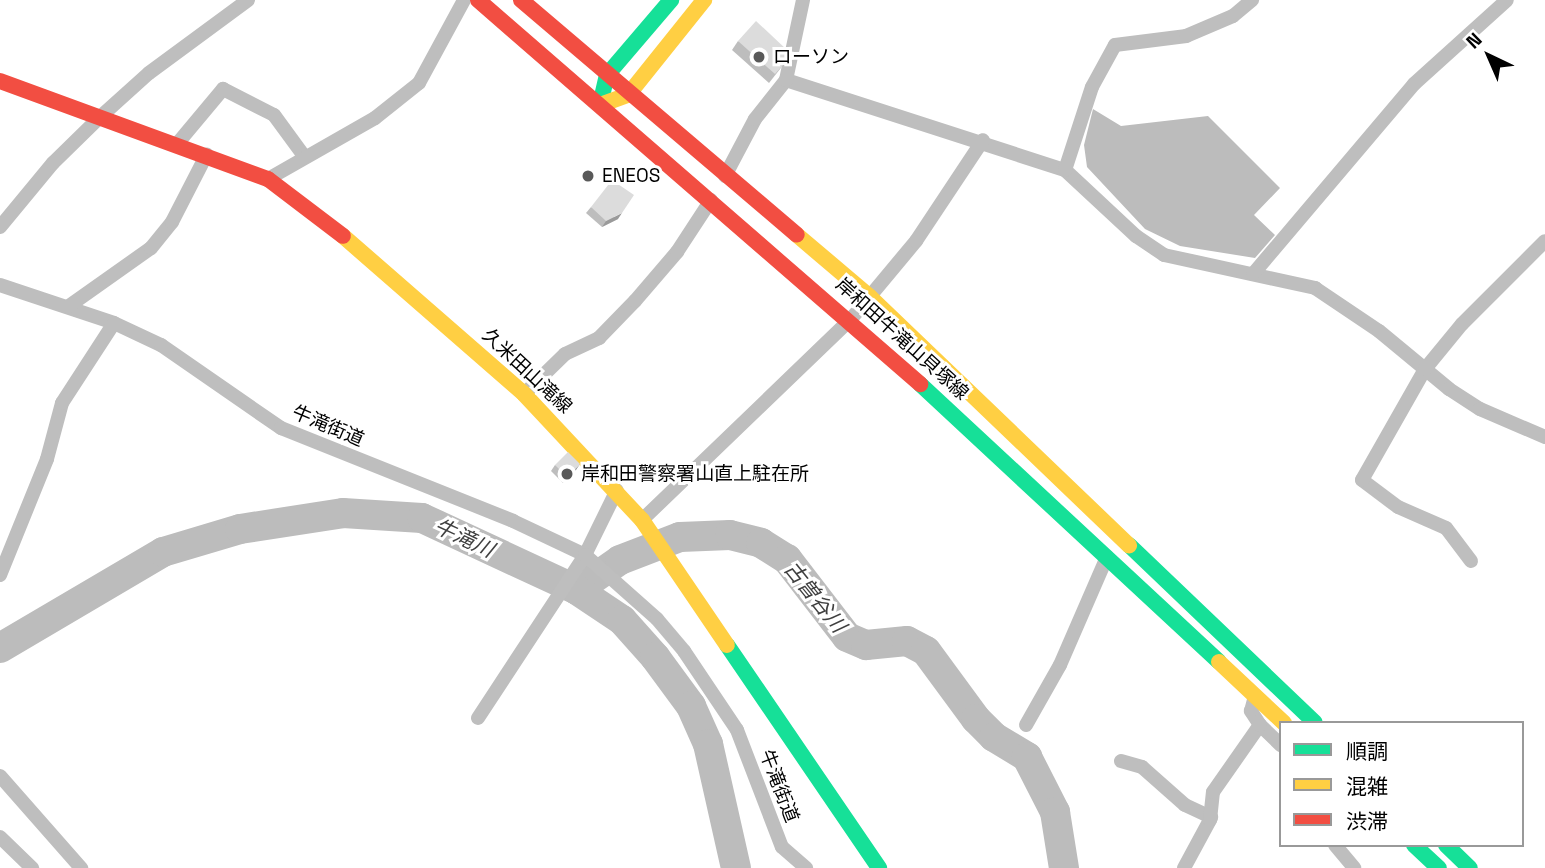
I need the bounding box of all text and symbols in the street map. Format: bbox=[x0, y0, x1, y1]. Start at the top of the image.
north arrow bbox=[1454, 21, 1524, 91]
text: N bbox=[1461, 27, 1487, 54]
place label: ローソン bbox=[773, 46, 849, 68]
marker: ローソン bbox=[751, 49, 767, 65]
place label: ENEOS bbox=[602, 165, 660, 187]
marker: ENEOS bbox=[580, 168, 596, 184]
street label: 岸和田牛滝山貝塚線 bbox=[831, 273, 973, 405]
street label: 久米田山滝線 bbox=[478, 324, 576, 418]
street label: 牛滝街道 bbox=[289, 401, 367, 451]
place label: 岸和田警察署山直上駐在所 bbox=[581, 463, 809, 485]
marker: 岸和田警察署山直上駐在所 bbox=[559, 466, 575, 482]
water label: 牛滝川 bbox=[430, 513, 498, 563]
water label: 古曽谷川 bbox=[779, 556, 851, 638]
legend bbox=[1279, 721, 1524, 847]
text: 順調 bbox=[1346, 738, 1388, 765]
street label: 牛滝街道 bbox=[755, 746, 803, 826]
text: 混雑 bbox=[1346, 773, 1388, 800]
text: 渋滞 bbox=[1346, 808, 1388, 835]

